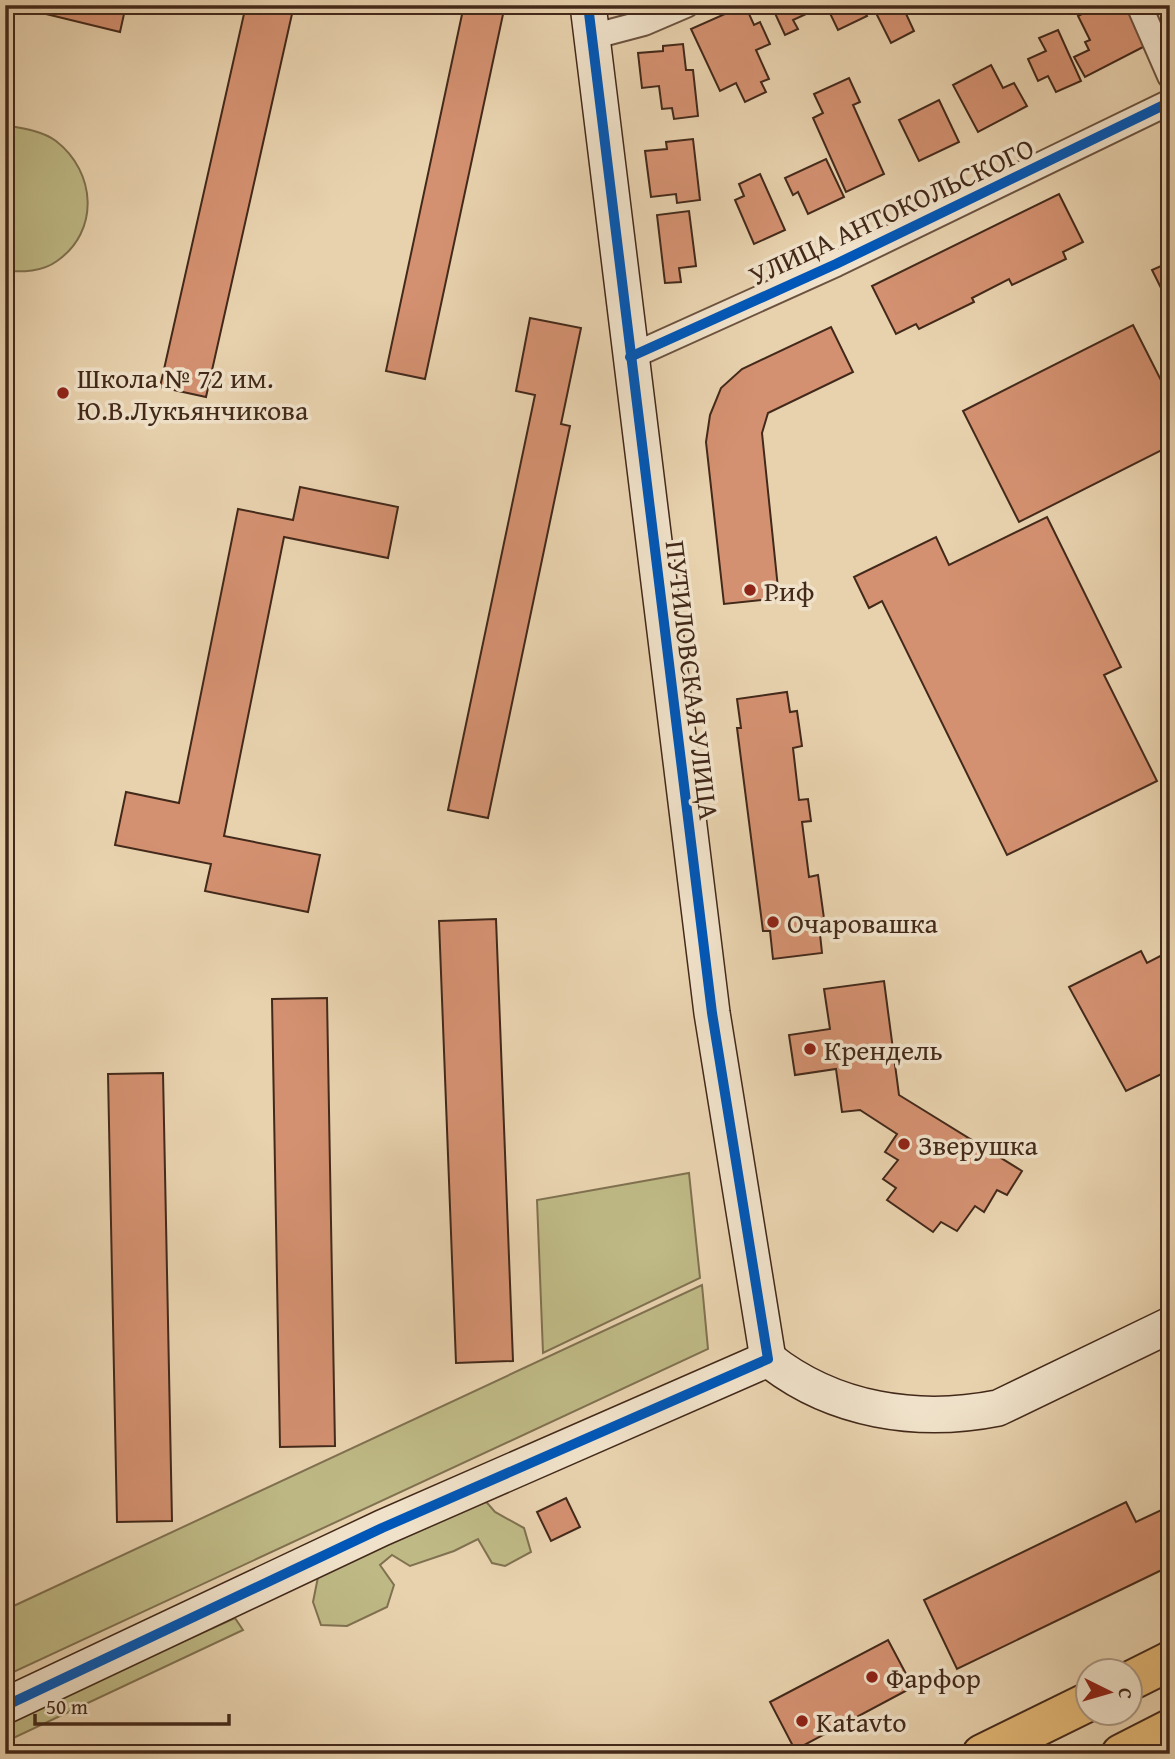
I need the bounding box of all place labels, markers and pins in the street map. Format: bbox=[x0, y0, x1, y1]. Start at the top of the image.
place label: Школа № 72 им. Ю.В.Лукьянчикова bbox=[77, 357, 309, 430]
marker: Школа № 72 им. Ю.В.Лукьянчикова bbox=[55, 385, 71, 401]
place label: Риф bbox=[764, 570, 814, 611]
marker: Риф bbox=[742, 582, 758, 598]
place label: Очаровашка bbox=[787, 902, 939, 943]
marker: Очаровашка bbox=[765, 914, 781, 930]
place label: Крендель bbox=[824, 1029, 943, 1070]
marker: Крендель bbox=[802, 1041, 818, 1057]
place label: Зверушка bbox=[918, 1124, 1038, 1165]
marker: Зверушка bbox=[896, 1136, 912, 1152]
place label: Фарфор bbox=[886, 1657, 981, 1698]
marker: Фарфор bbox=[864, 1669, 880, 1685]
place label: Katavto bbox=[816, 1701, 907, 1742]
marker: Katavto bbox=[794, 1713, 810, 1729]

